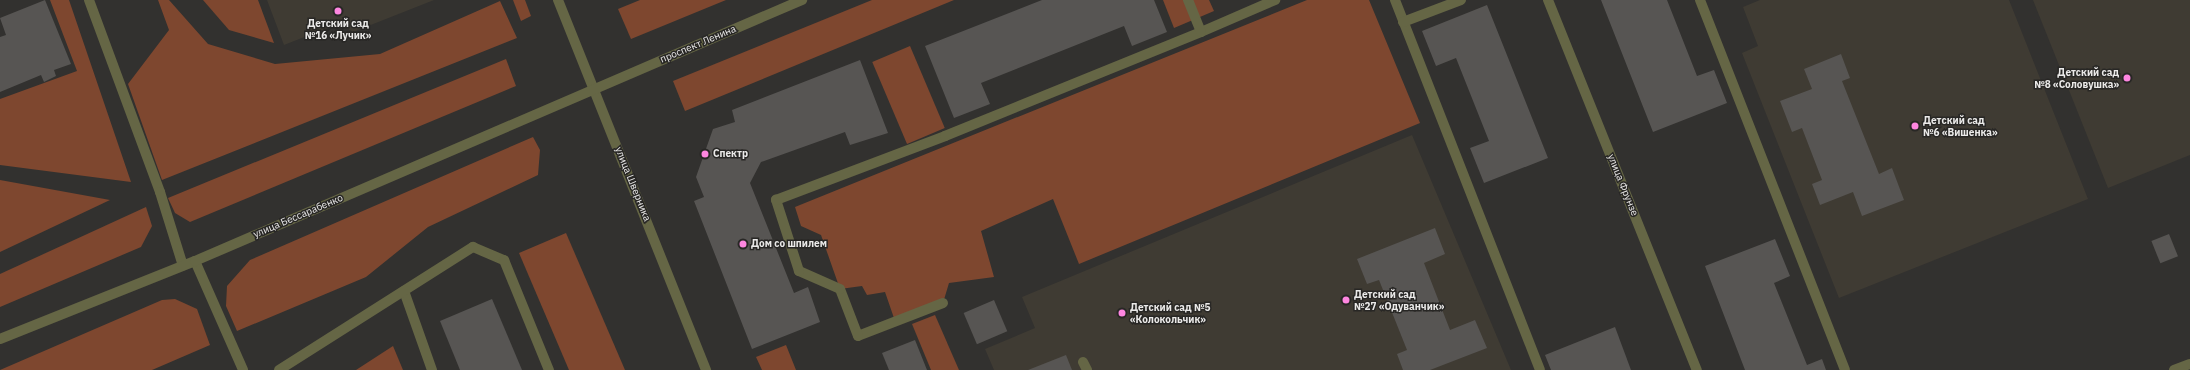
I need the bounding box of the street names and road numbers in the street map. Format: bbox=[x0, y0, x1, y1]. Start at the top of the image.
street label: проспект Ленина bbox=[658, 23, 738, 65]
street label: улица Шверника bbox=[613, 145, 653, 223]
street label: улица Фрунзе bbox=[1605, 152, 1641, 218]
street label: улица Бессарабенко bbox=[251, 192, 345, 240]

